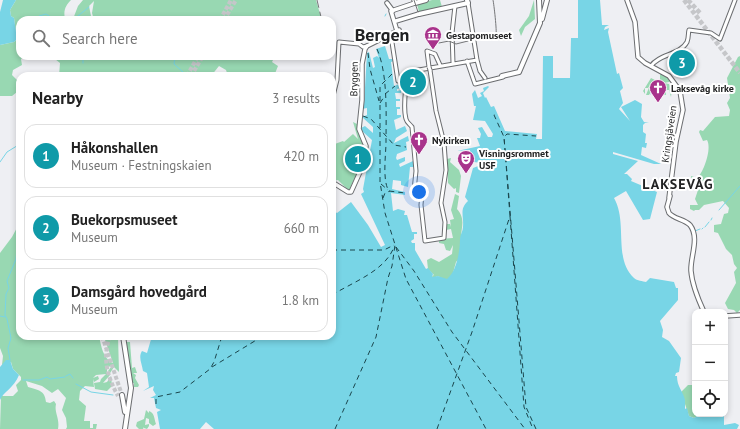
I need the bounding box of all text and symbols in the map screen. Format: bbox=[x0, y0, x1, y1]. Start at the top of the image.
search box bbox=[16, 16, 336, 60]
district label: Bergen bbox=[355, 23, 409, 46]
museum icon: Gestapomuseet bbox=[423, 25, 443, 50]
icon: search bbox=[30, 27, 52, 49]
text: Search here bbox=[62, 29, 138, 48]
place label: Gestapomuseet bbox=[446, 29, 512, 42]
pin: 3 bbox=[669, 48, 695, 78]
street label: Bryggen bbox=[347, 61, 361, 97]
pin: 2 bbox=[400, 67, 426, 97]
church icon: Laksevåg kirke bbox=[648, 78, 668, 103]
place label: Laksevåg kirke bbox=[671, 82, 734, 95]
text: Nearby bbox=[32, 87, 83, 109]
text: 3 results bbox=[272, 90, 320, 107]
street label: Kringsjåveien bbox=[659, 105, 679, 163]
church icon: Nykirken bbox=[409, 130, 429, 155]
place label: Nykirken bbox=[432, 134, 470, 147]
text: Håkonshallen bbox=[71, 138, 158, 157]
pin: 1 bbox=[345, 144, 371, 174]
place label: Visningsrommet USF bbox=[478, 147, 549, 172]
text: 1 bbox=[42, 148, 50, 165]
text: 420 m bbox=[284, 148, 319, 165]
theatre icon: Visningsrommet USF bbox=[456, 149, 476, 174]
text: Museum · Festningskaien bbox=[71, 157, 212, 174]
district label: LAKSEVÅG bbox=[642, 175, 714, 193]
your location bbox=[409, 182, 429, 202]
text: Buekorpsmuseet bbox=[71, 210, 177, 229]
text: 2 bbox=[42, 220, 50, 237]
text: 660 m bbox=[284, 220, 319, 237]
text: Museum bbox=[71, 229, 118, 246]
text: Damsgård hovedgård bbox=[71, 282, 207, 301]
text: 3 bbox=[42, 292, 50, 309]
text: 1.8 km bbox=[282, 292, 319, 309]
text: Museum bbox=[71, 301, 118, 318]
map controls bbox=[692, 309, 728, 417]
button: + bbox=[692, 309, 728, 345]
button: − bbox=[692, 345, 728, 381]
button: locate bbox=[692, 381, 728, 417]

